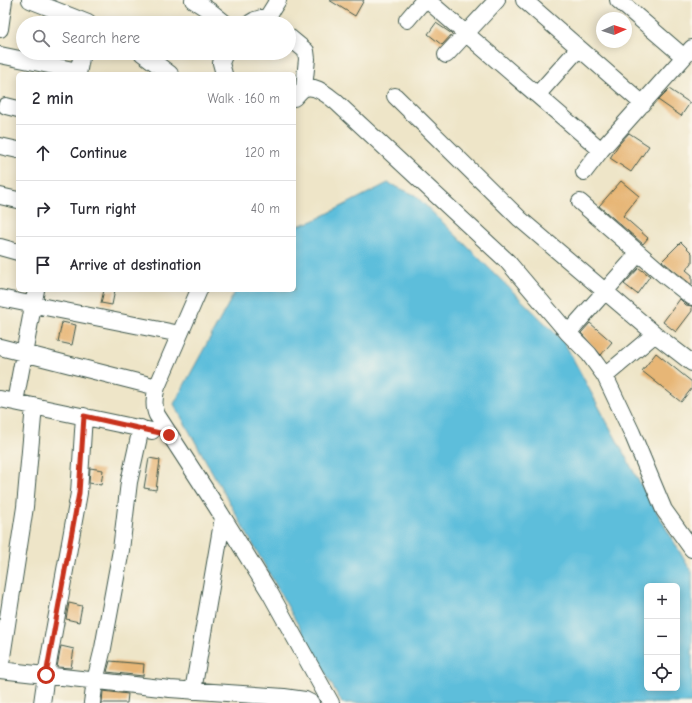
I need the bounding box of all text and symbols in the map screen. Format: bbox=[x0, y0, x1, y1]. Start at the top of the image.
north arrow bbox=[596, 12, 632, 48]
search box bbox=[16, 16, 296, 60]
icon: search bbox=[30, 27, 52, 49]
text: Search here bbox=[62, 29, 140, 47]
text: 2 min bbox=[32, 89, 73, 108]
text: Walk · 160 m bbox=[208, 91, 280, 106]
icon: ahead bbox=[32, 142, 54, 164]
text: Continue bbox=[70, 144, 127, 162]
text: 120 m bbox=[245, 145, 280, 160]
icon: right bbox=[32, 198, 54, 220]
text: Turn right bbox=[70, 200, 136, 218]
text: 40 m bbox=[251, 201, 280, 216]
icon: arrive bbox=[32, 254, 54, 276]
text: Arrive at destination bbox=[70, 256, 201, 274]
route end bbox=[160, 426, 178, 444]
map controls bbox=[644, 583, 680, 691]
button: + bbox=[644, 583, 680, 619]
button: − bbox=[644, 619, 680, 655]
button: locate bbox=[644, 655, 680, 691]
route start bbox=[37, 666, 55, 684]

